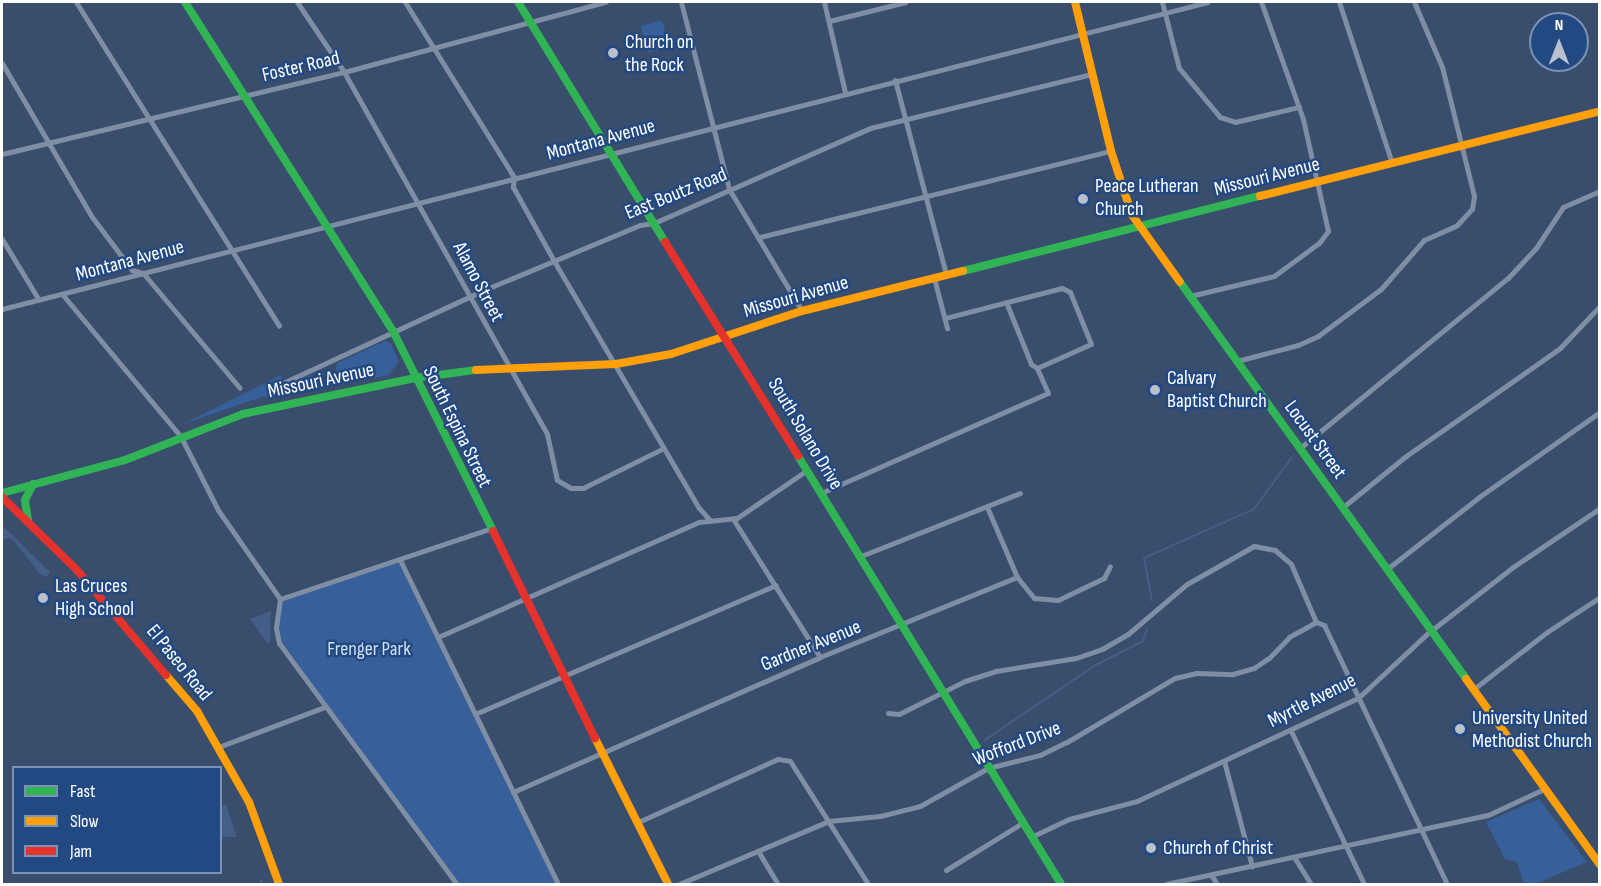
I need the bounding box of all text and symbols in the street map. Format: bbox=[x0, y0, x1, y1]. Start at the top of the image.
north arrow bbox=[1529, 12, 1589, 72]
text: N bbox=[1555, 16, 1563, 35]
place label: Church on the Rock bbox=[625, 30, 694, 77]
street label: Foster Road bbox=[260, 46, 342, 88]
marker: Church on the Rock bbox=[606, 46, 620, 60]
street label: Montana Avenue bbox=[544, 114, 658, 166]
street label: Missouri Avenue bbox=[1212, 152, 1322, 202]
street label: East Boutz Road bbox=[622, 163, 730, 225]
place label: Peace Lutheran Church bbox=[1095, 175, 1198, 222]
marker: Peace Lutheran Church bbox=[1076, 192, 1090, 206]
street label: Montana Avenue bbox=[73, 235, 187, 287]
street label: Alamo Street bbox=[447, 238, 509, 326]
street label: Missouri Avenue bbox=[741, 271, 851, 323]
street label: Missouri Avenue bbox=[266, 358, 376, 404]
street label: South Espina Street bbox=[417, 362, 497, 492]
place label: Calvary Baptist Church bbox=[1167, 366, 1267, 413]
street label: South Solano Drive bbox=[762, 374, 848, 494]
marker: Calvary Baptist Church bbox=[1148, 383, 1162, 397]
street label: Locust Street bbox=[1279, 396, 1351, 484]
place label: Las Cruces High School bbox=[55, 574, 134, 621]
marker: Las Cruces High School bbox=[36, 591, 50, 605]
street label: Gardner Avenue bbox=[757, 615, 865, 677]
street label: El Paseo Road bbox=[141, 620, 217, 706]
park label: Frenger Park bbox=[327, 637, 411, 661]
street label: Myrtle Avenue bbox=[1264, 669, 1360, 733]
place label: University United Methodist Church bbox=[1472, 706, 1592, 753]
street label: Wofford Drive bbox=[970, 716, 1064, 772]
marker: University United Methodist Church bbox=[1453, 722, 1467, 736]
legend bbox=[12, 766, 222, 874]
text: Fast bbox=[70, 781, 95, 802]
text: Slow bbox=[70, 811, 99, 832]
place label: Church of Christ bbox=[1163, 836, 1273, 860]
text: Jam bbox=[70, 841, 92, 862]
marker: Church of Christ bbox=[1144, 841, 1158, 855]

